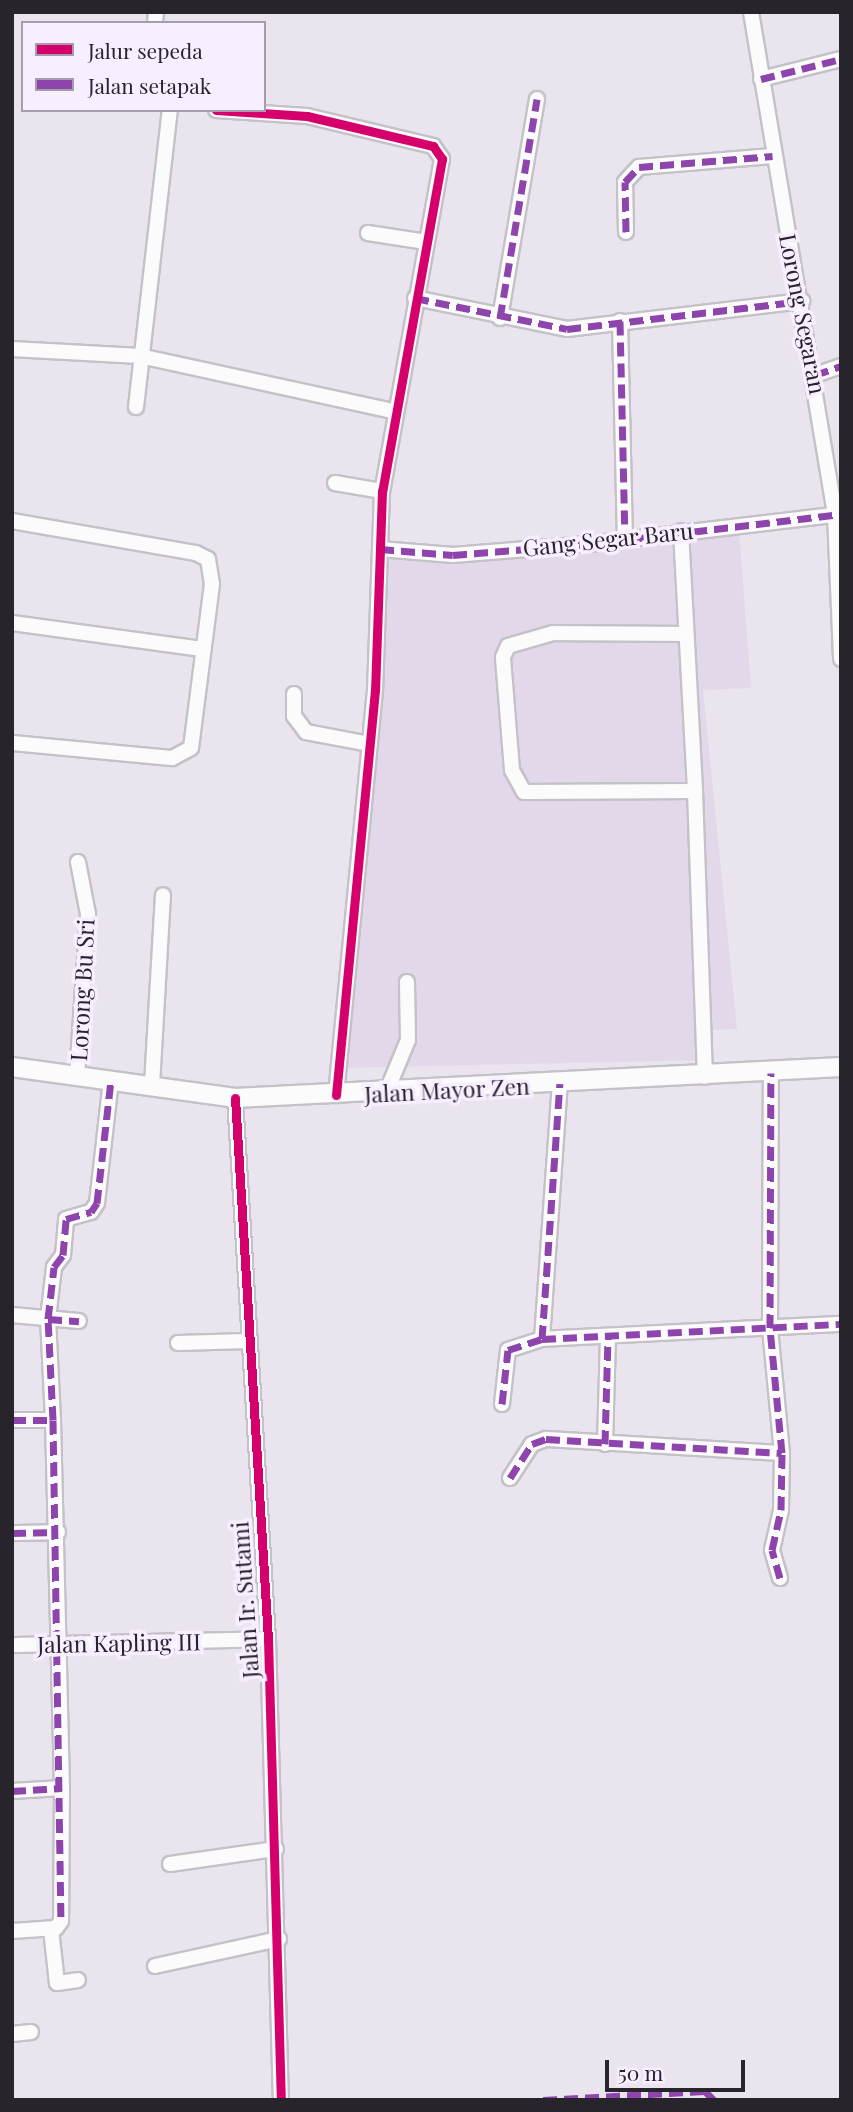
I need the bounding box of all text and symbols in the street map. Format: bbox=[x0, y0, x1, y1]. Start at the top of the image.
legend bbox=[21, 21, 266, 112]
text: Jalur sepeda bbox=[88, 36, 203, 64]
text: Jalan setapak bbox=[88, 71, 211, 99]
street label: Lorong Segaran bbox=[774, 231, 832, 397]
street label: Gang Segar Baru bbox=[521, 516, 695, 562]
street label: Lorong Bu Sri bbox=[64, 918, 100, 1062]
street label: Jalan Mayor Zen bbox=[363, 1072, 531, 1108]
street label: Jalan Ir. Sutami bbox=[226, 1521, 264, 1679]
street label: Jalan Kapling III bbox=[37, 1628, 201, 1658]
scale bar bbox=[608, 2046, 748, 2090]
text: 50 m bbox=[618, 2058, 663, 2086]

